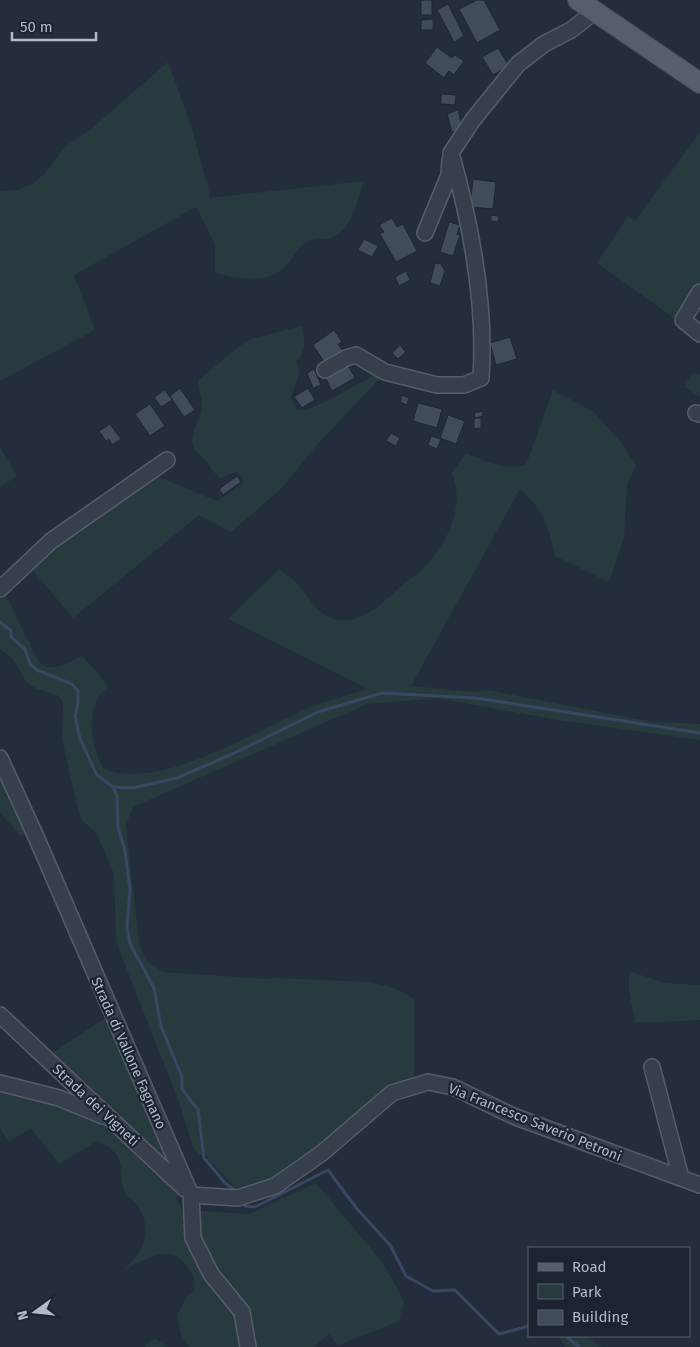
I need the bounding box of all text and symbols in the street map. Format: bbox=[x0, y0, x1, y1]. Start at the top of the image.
scale bar bbox=[12, 10, 96, 42]
text: 50 m bbox=[20, 18, 53, 36]
street label: Strada di Vallone Fagnano bbox=[87, 975, 170, 1132]
street label: Strada dei Vigneti bbox=[49, 1061, 143, 1150]
street label: Via Francesco Saverio Petroni bbox=[446, 1080, 624, 1165]
legend bbox=[528, 1247, 690, 1337]
text: Road bbox=[572, 1258, 607, 1276]
text: Park bbox=[572, 1283, 602, 1301]
north arrow bbox=[10, 1287, 60, 1337]
text: Building bbox=[572, 1308, 628, 1326]
text: N bbox=[14, 1309, 32, 1322]

